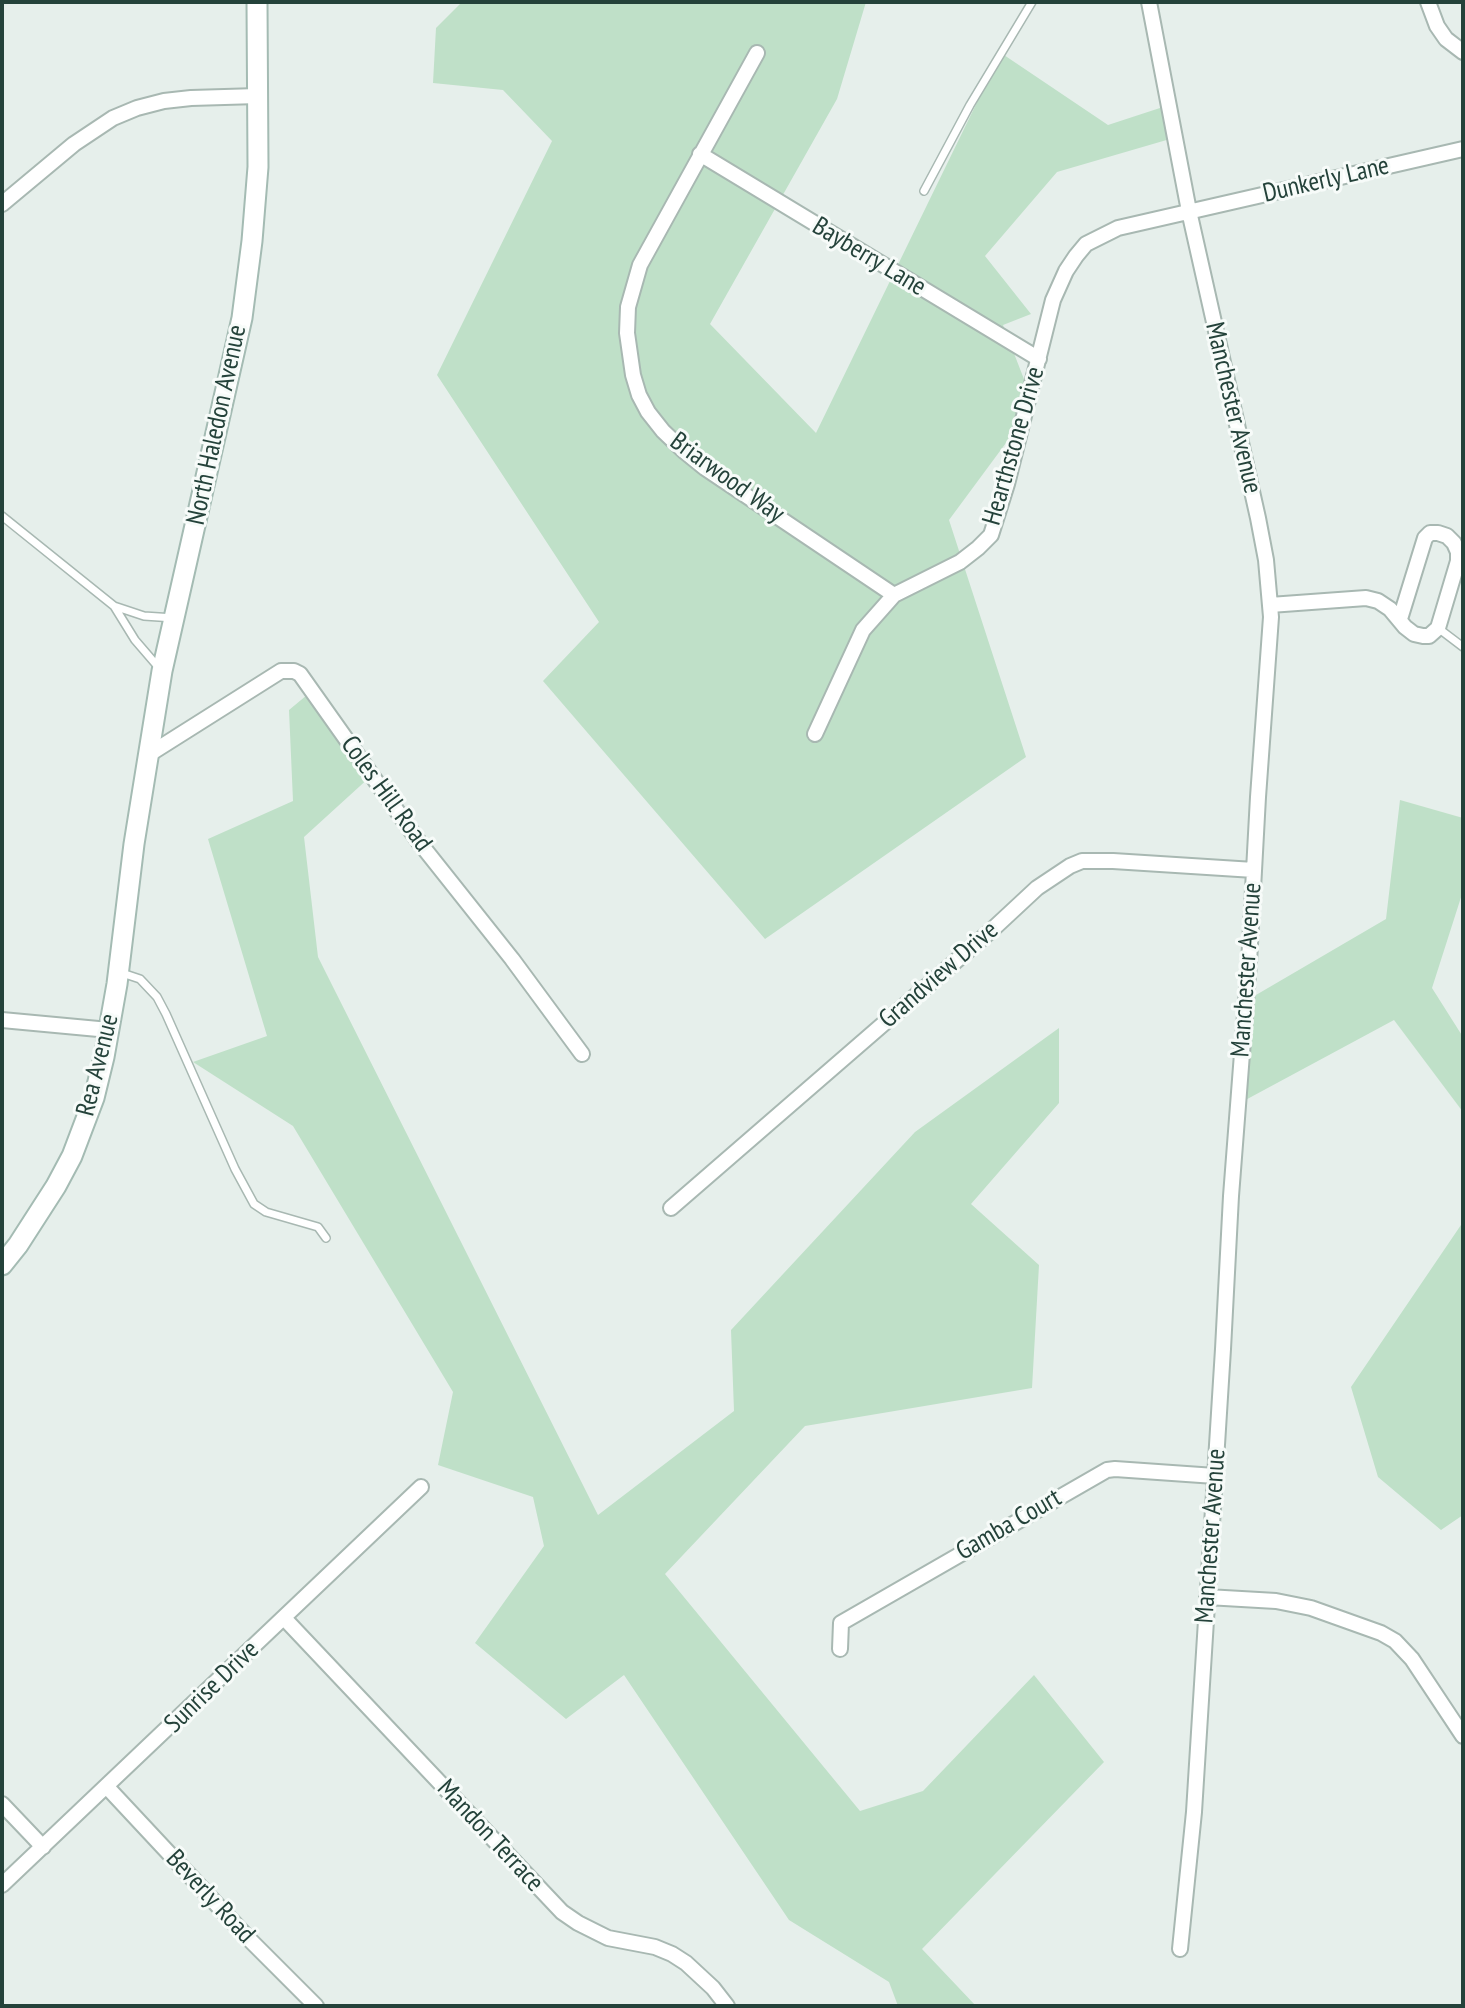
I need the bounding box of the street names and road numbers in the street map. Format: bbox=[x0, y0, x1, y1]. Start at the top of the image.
street label: Dunkerly Lane bbox=[1260, 150, 1392, 210]
street label: Bayberry Lane bbox=[807, 211, 931, 303]
street label: Manchester Avenue bbox=[1198, 319, 1268, 497]
street label: North Haledon Avenue bbox=[181, 322, 253, 528]
street label: Hearthstone Drive bbox=[977, 363, 1051, 529]
street label: Briarwood Way bbox=[664, 426, 790, 530]
street label: Coles Hill Road bbox=[334, 730, 438, 858]
street label: Manchester Avenue bbox=[1225, 882, 1269, 1058]
street label: Grandview Drive bbox=[873, 915, 1005, 1035]
street label: Rea Avenue bbox=[70, 1011, 126, 1119]
street label: Manchester Avenue bbox=[1189, 1448, 1233, 1624]
street label: Gamba Court bbox=[951, 1483, 1067, 1567]
street label: Sunrise Drive bbox=[158, 1634, 266, 1740]
street label: Mandon Terrace bbox=[430, 1774, 550, 1898]
street label: Beverly Road bbox=[159, 1844, 261, 1950]

